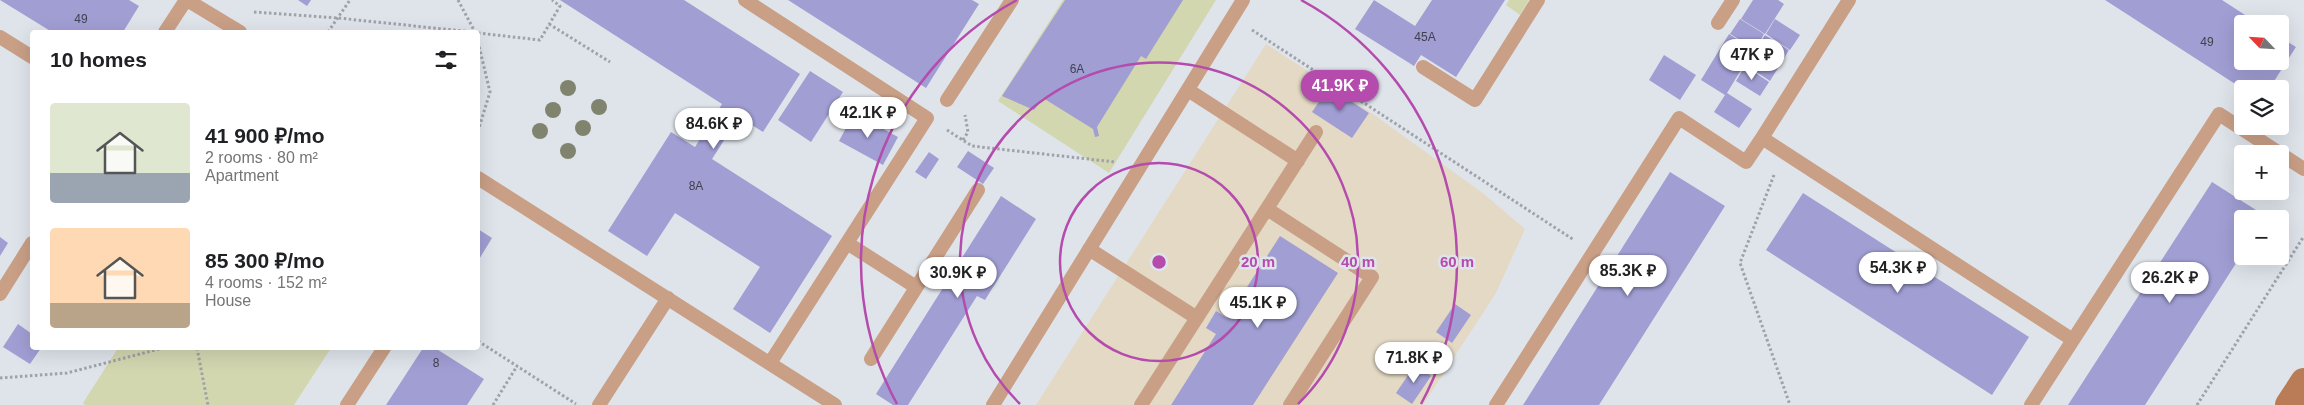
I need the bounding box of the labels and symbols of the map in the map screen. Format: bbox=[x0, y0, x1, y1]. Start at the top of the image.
house number: 49 bbox=[74, 12, 88, 26]
north arrow bbox=[2234, 15, 2289, 70]
house number: 45А bbox=[1414, 30, 1436, 44]
house number: 49 bbox=[2200, 35, 2214, 49]
pin: 47K ₽ bbox=[1717, 38, 1787, 81]
house number: 6А bbox=[1070, 62, 1084, 76]
pin: 41.9K ₽ bbox=[1294, 70, 1386, 112]
pin: 42.1K ₽ bbox=[822, 96, 914, 139]
pin: 84.6K ₽ bbox=[668, 108, 760, 150]
house number: 8А bbox=[689, 179, 703, 193]
pin: 54.3K ₽ bbox=[1852, 252, 1944, 294]
centre of rings bbox=[1150, 253, 1168, 271]
text: 20 m bbox=[1241, 253, 1275, 270]
text: 40 m bbox=[1341, 253, 1375, 270]
text: 60 m bbox=[1440, 253, 1474, 270]
pin: 85.3K ₽ bbox=[1582, 254, 1674, 297]
pin: 30.9K ₽ bbox=[912, 256, 1004, 299]
pin: 26.2K ₽ bbox=[2124, 262, 2216, 304]
pin: 45.1K ₽ bbox=[1212, 286, 1304, 329]
pin: 71.8K ₽ bbox=[1368, 342, 1460, 384]
house number: 8 bbox=[433, 356, 440, 370]

